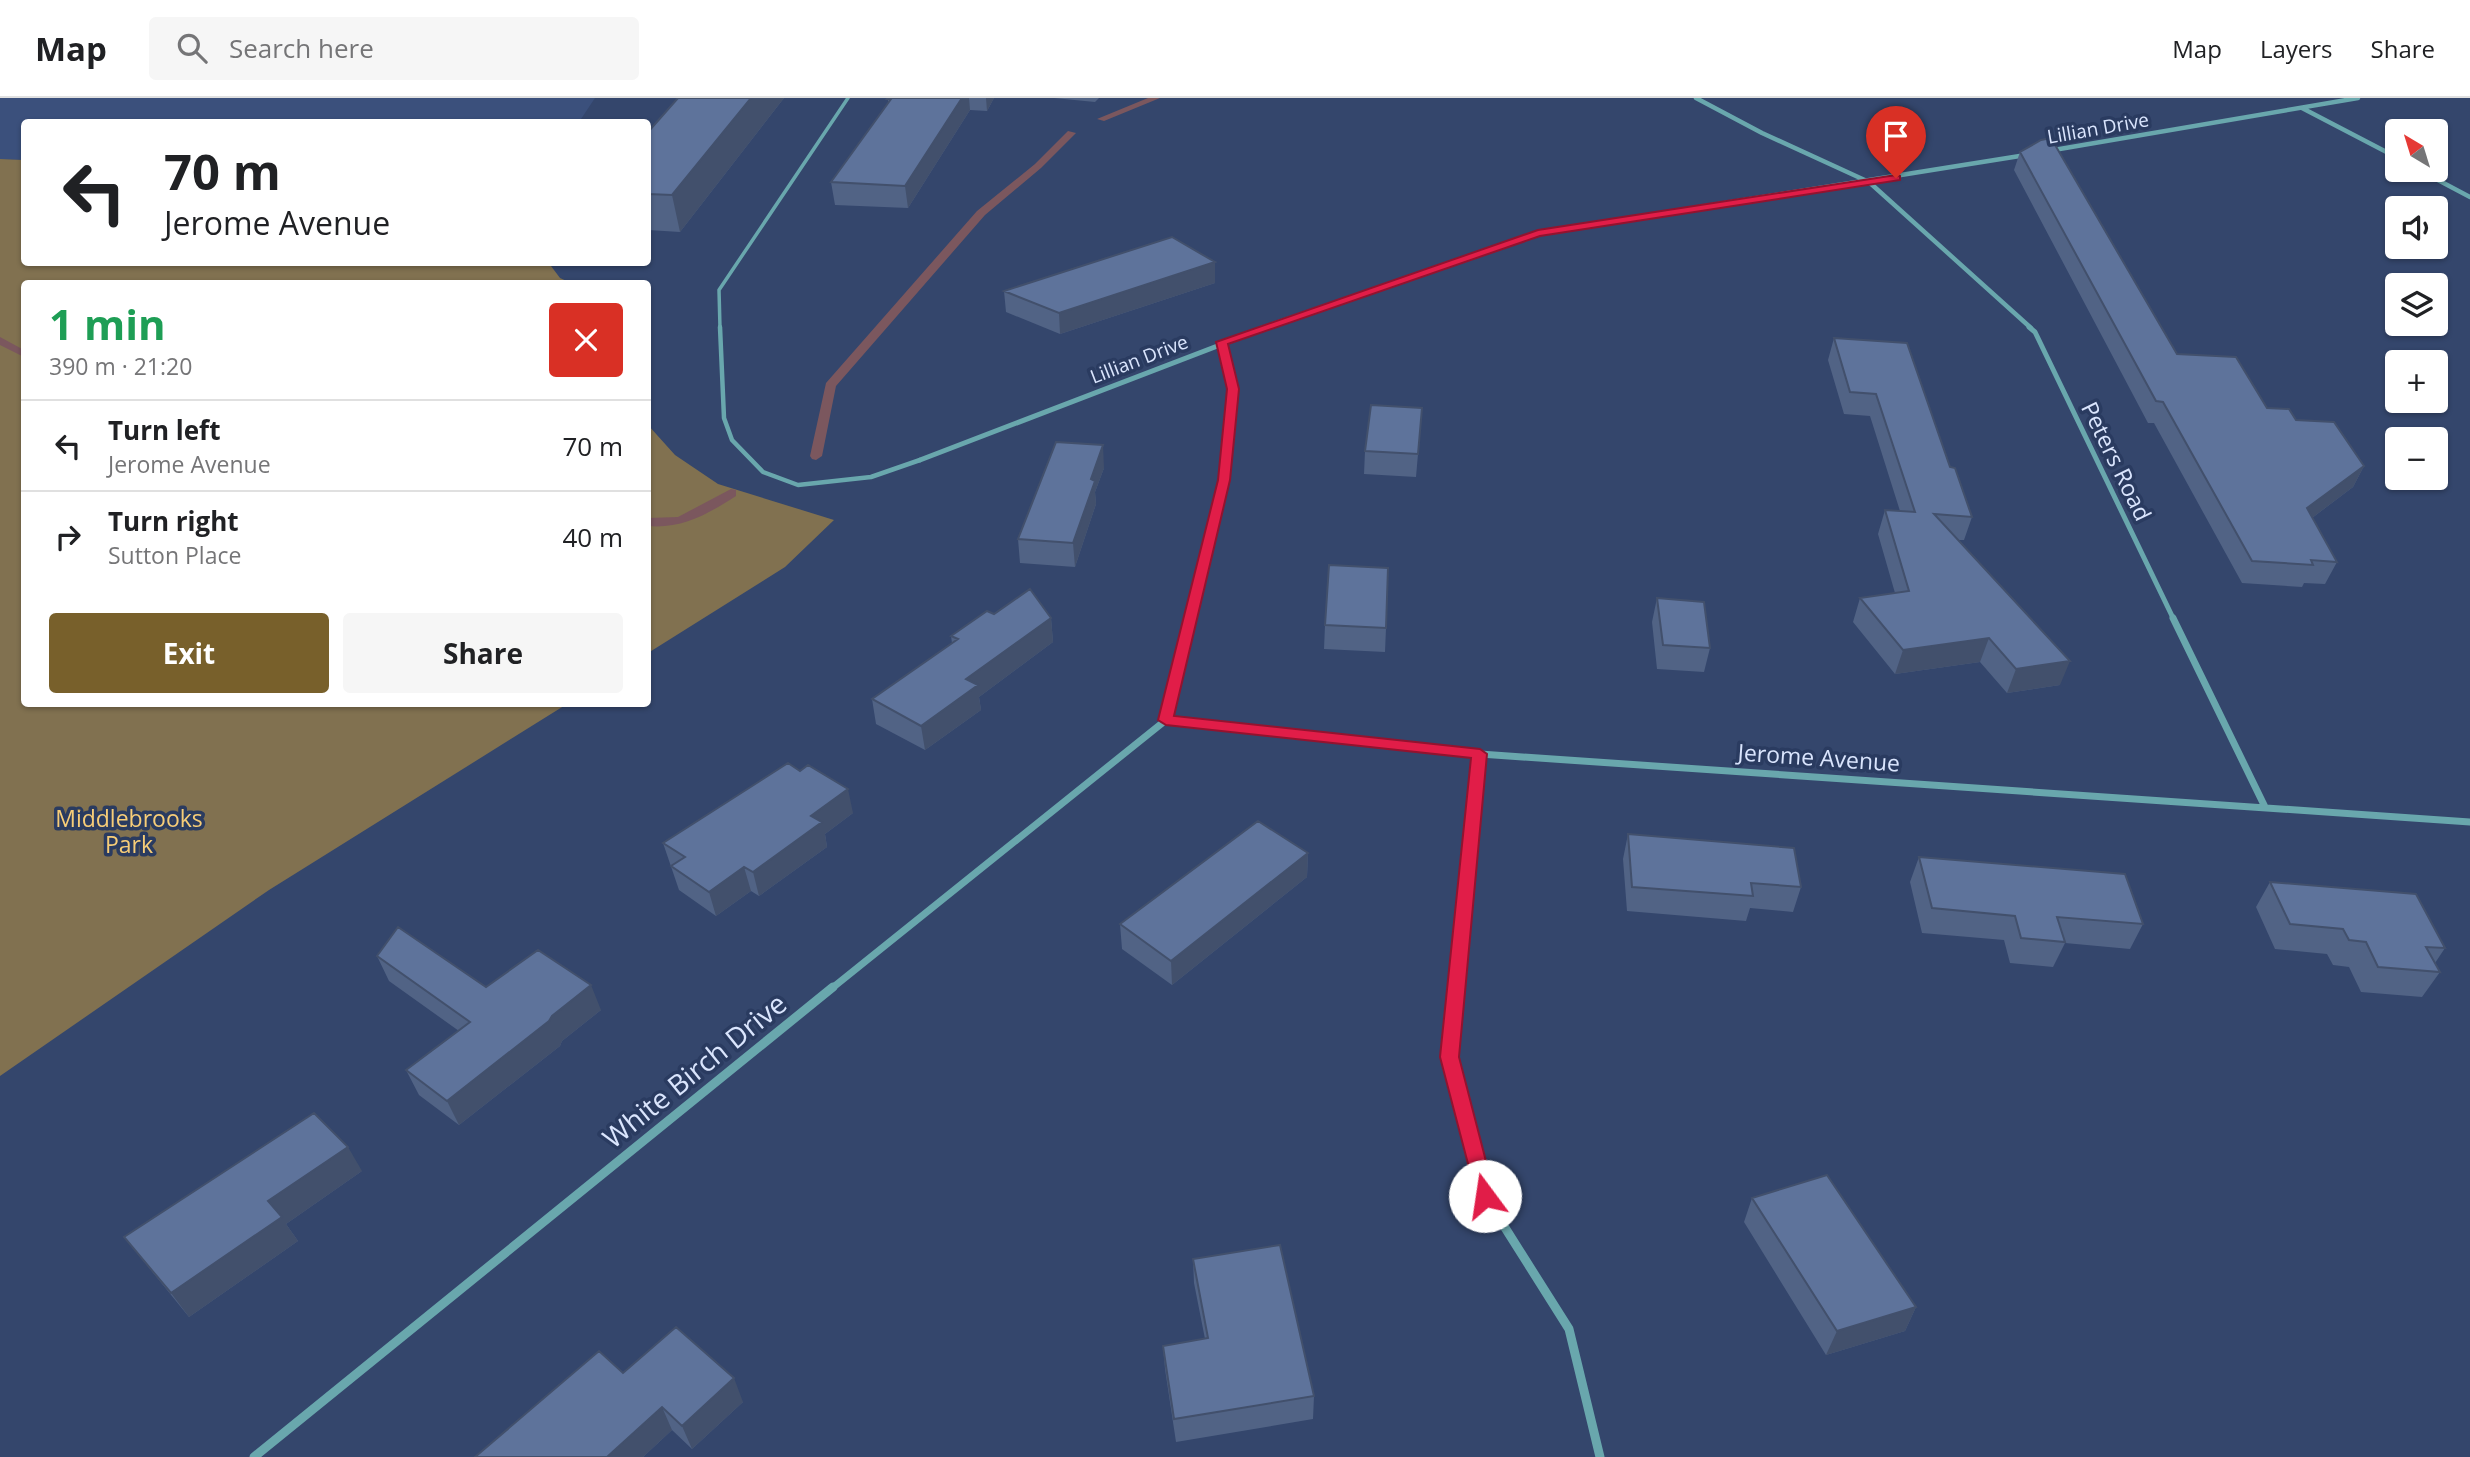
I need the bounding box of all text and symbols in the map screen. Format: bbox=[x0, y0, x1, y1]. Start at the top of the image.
search box bbox=[149, 17, 639, 80]
text: Map bbox=[35, 26, 107, 71]
icon: search bbox=[173, 29, 211, 67]
text: Search here bbox=[229, 30, 374, 66]
text: Map bbox=[2172, 32, 2222, 65]
text: Layers bbox=[2260, 32, 2333, 65]
text: Share bbox=[2371, 32, 2435, 65]
pin bbox=[1866, 106, 1926, 178]
street label: Lillian Drive bbox=[2045, 106, 2151, 150]
icon: arrive bbox=[1877, 117, 1915, 155]
north arrow bbox=[2385, 119, 2448, 182]
map controls bbox=[2385, 119, 2448, 490]
text: 70 m bbox=[164, 138, 281, 204]
icon: left bbox=[49, 147, 140, 238]
button: sound bbox=[2385, 196, 2448, 259]
text: Jerome Avenue bbox=[164, 201, 390, 244]
button: layers bbox=[2385, 273, 2448, 336]
text: 1 min bbox=[49, 295, 166, 352]
button: close bbox=[549, 303, 623, 377]
street label: Lillian Drive bbox=[1086, 328, 1192, 390]
text: 390 m · 21:20 bbox=[49, 350, 192, 382]
button: + bbox=[2385, 350, 2448, 413]
street label: Peters Road bbox=[2074, 396, 2160, 526]
text: Turn left bbox=[108, 412, 220, 448]
icon: left bbox=[49, 427, 87, 465]
button: − bbox=[2385, 427, 2448, 490]
text: 70 m bbox=[562, 428, 623, 464]
text: Jerome Avenue bbox=[108, 448, 271, 480]
text: Turn right bbox=[108, 503, 239, 539]
icon: right bbox=[49, 518, 87, 556]
text: 40 m bbox=[562, 519, 623, 555]
text: Sutton Place bbox=[108, 539, 241, 571]
button: Exit bbox=[49, 613, 329, 693]
button: Share bbox=[343, 613, 623, 693]
street label: Jerome Avenue bbox=[1735, 735, 1901, 779]
park label: Middlebrooks Park bbox=[55, 802, 203, 860]
street label: White Birch Drive bbox=[594, 984, 794, 1156]
position arrow bbox=[1448, 1159, 1522, 1233]

